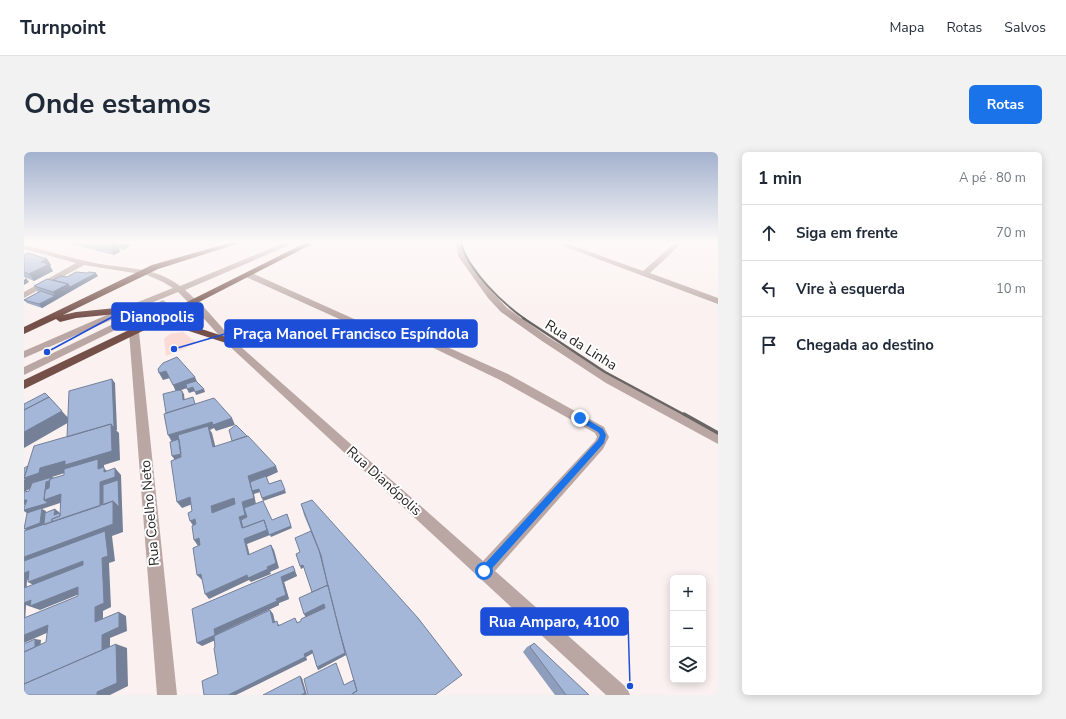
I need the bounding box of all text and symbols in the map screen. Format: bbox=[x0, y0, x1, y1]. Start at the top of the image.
text: Turnpoint bbox=[20, 15, 106, 41]
text: Mapa bbox=[889, 18, 924, 37]
text: Rotas bbox=[946, 18, 982, 37]
text: Salvos bbox=[1004, 18, 1046, 37]
text: Onde estamos bbox=[24, 85, 211, 123]
button: Rotas bbox=[969, 85, 1042, 124]
text: 1 min bbox=[758, 167, 802, 190]
text: A pé · 80 m bbox=[959, 169, 1026, 187]
icon: ahead bbox=[758, 222, 780, 244]
text: Siga em frente bbox=[796, 223, 898, 243]
text: 70 m bbox=[996, 224, 1026, 242]
icon: left bbox=[758, 278, 780, 300]
text: Vire à esquerda bbox=[796, 279, 905, 299]
text: 10 m bbox=[996, 280, 1026, 298]
callout: Dianopolis bbox=[112, 303, 203, 330]
text: Dianopolis bbox=[120, 307, 194, 327]
street label: Rua da Linha bbox=[541, 315, 621, 375]
callout: Praça Manoel Francisco Espíndola bbox=[225, 320, 477, 347]
text: Praça Manoel Francisco Espíndola bbox=[233, 324, 469, 344]
icon: arrive bbox=[758, 334, 780, 356]
text: Chegada ao destino bbox=[796, 335, 934, 355]
route end bbox=[571, 409, 589, 427]
street label: Rua Dianópolis bbox=[342, 442, 426, 520]
street label: Rua Coelho Neto bbox=[136, 459, 164, 567]
route start bbox=[475, 562, 493, 580]
map controls bbox=[670, 575, 706, 683]
button: + bbox=[670, 575, 706, 611]
callout: Rua Amparo, 4100 bbox=[481, 608, 628, 635]
button: − bbox=[670, 611, 706, 647]
text: Rua Amparo, 4100 bbox=[489, 612, 619, 632]
button: layers bbox=[670, 647, 706, 683]

